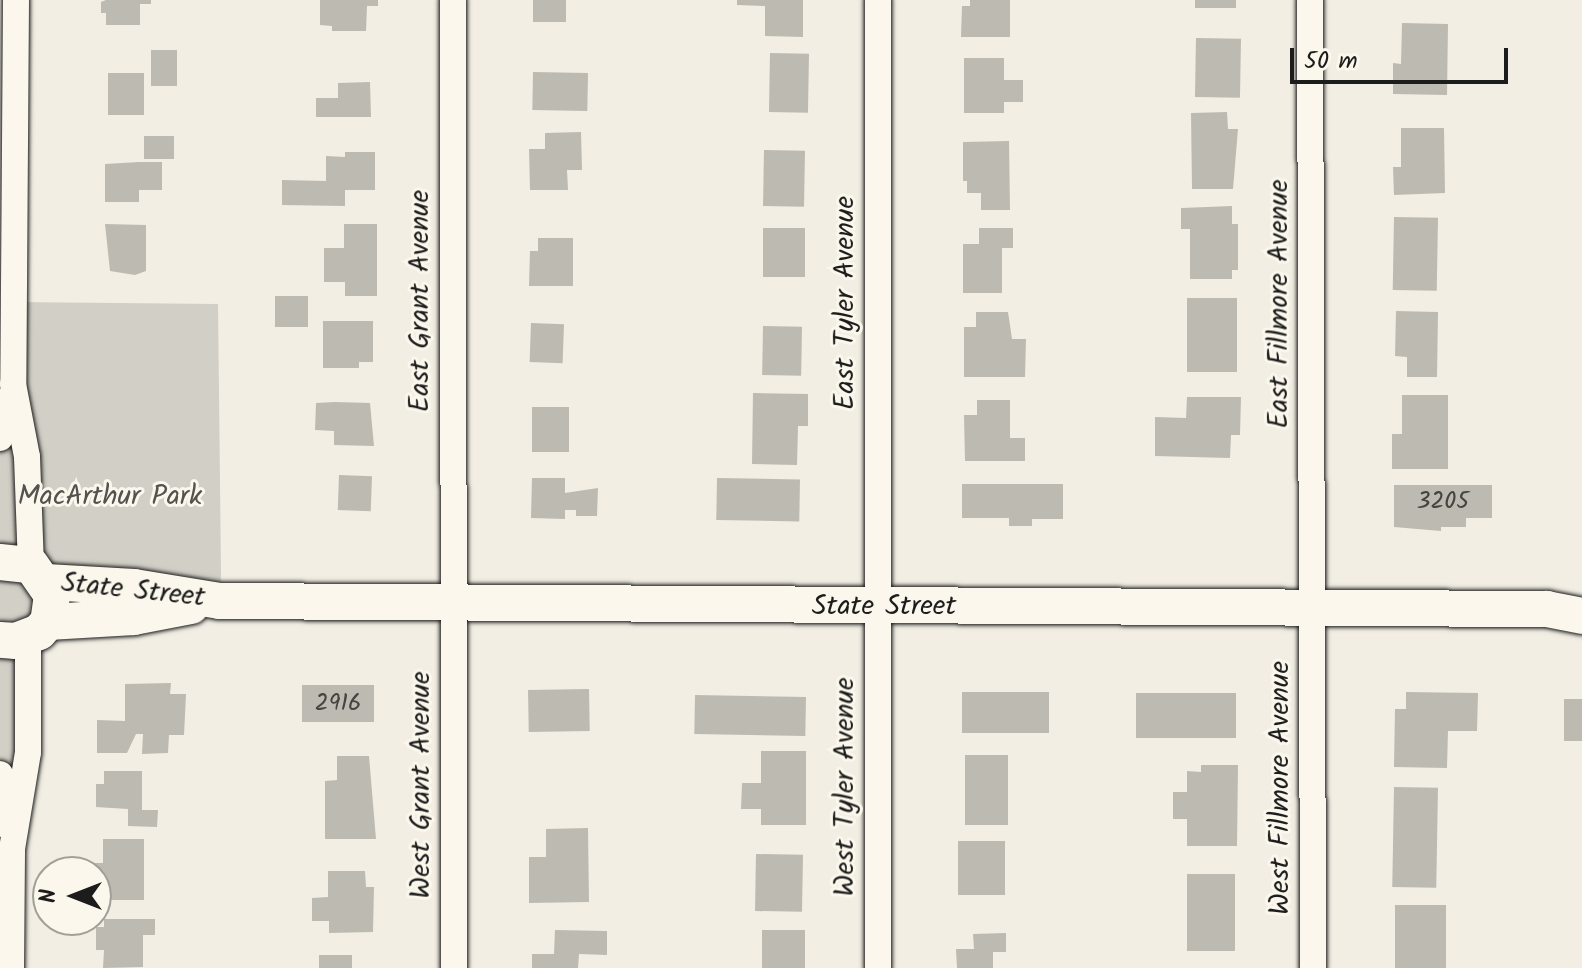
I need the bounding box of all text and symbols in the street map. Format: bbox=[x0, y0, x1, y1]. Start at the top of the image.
scale bar bbox=[1294, 32, 1512, 82]
text: 50 m bbox=[1304, 42, 1358, 81]
street label: East Fillmore Avenue bbox=[1263, 179, 1297, 429]
street label: East Grant Avenue bbox=[404, 190, 438, 412]
street label: East Tyler Avenue bbox=[829, 196, 863, 410]
park label: MacArthur Park bbox=[18, 480, 202, 514]
house number: 3205 bbox=[1417, 488, 1469, 516]
street label: State Street bbox=[59, 567, 207, 615]
street label: State Street bbox=[812, 590, 956, 624]
street label: West Fillmore Avenue bbox=[1264, 661, 1298, 915]
street label: West Grant Avenue bbox=[405, 671, 439, 899]
street label: West Tyler Avenue bbox=[829, 678, 863, 896]
house number: 2916 bbox=[315, 690, 361, 718]
north arrow bbox=[32, 856, 112, 936]
text: N bbox=[32, 889, 67, 903]

